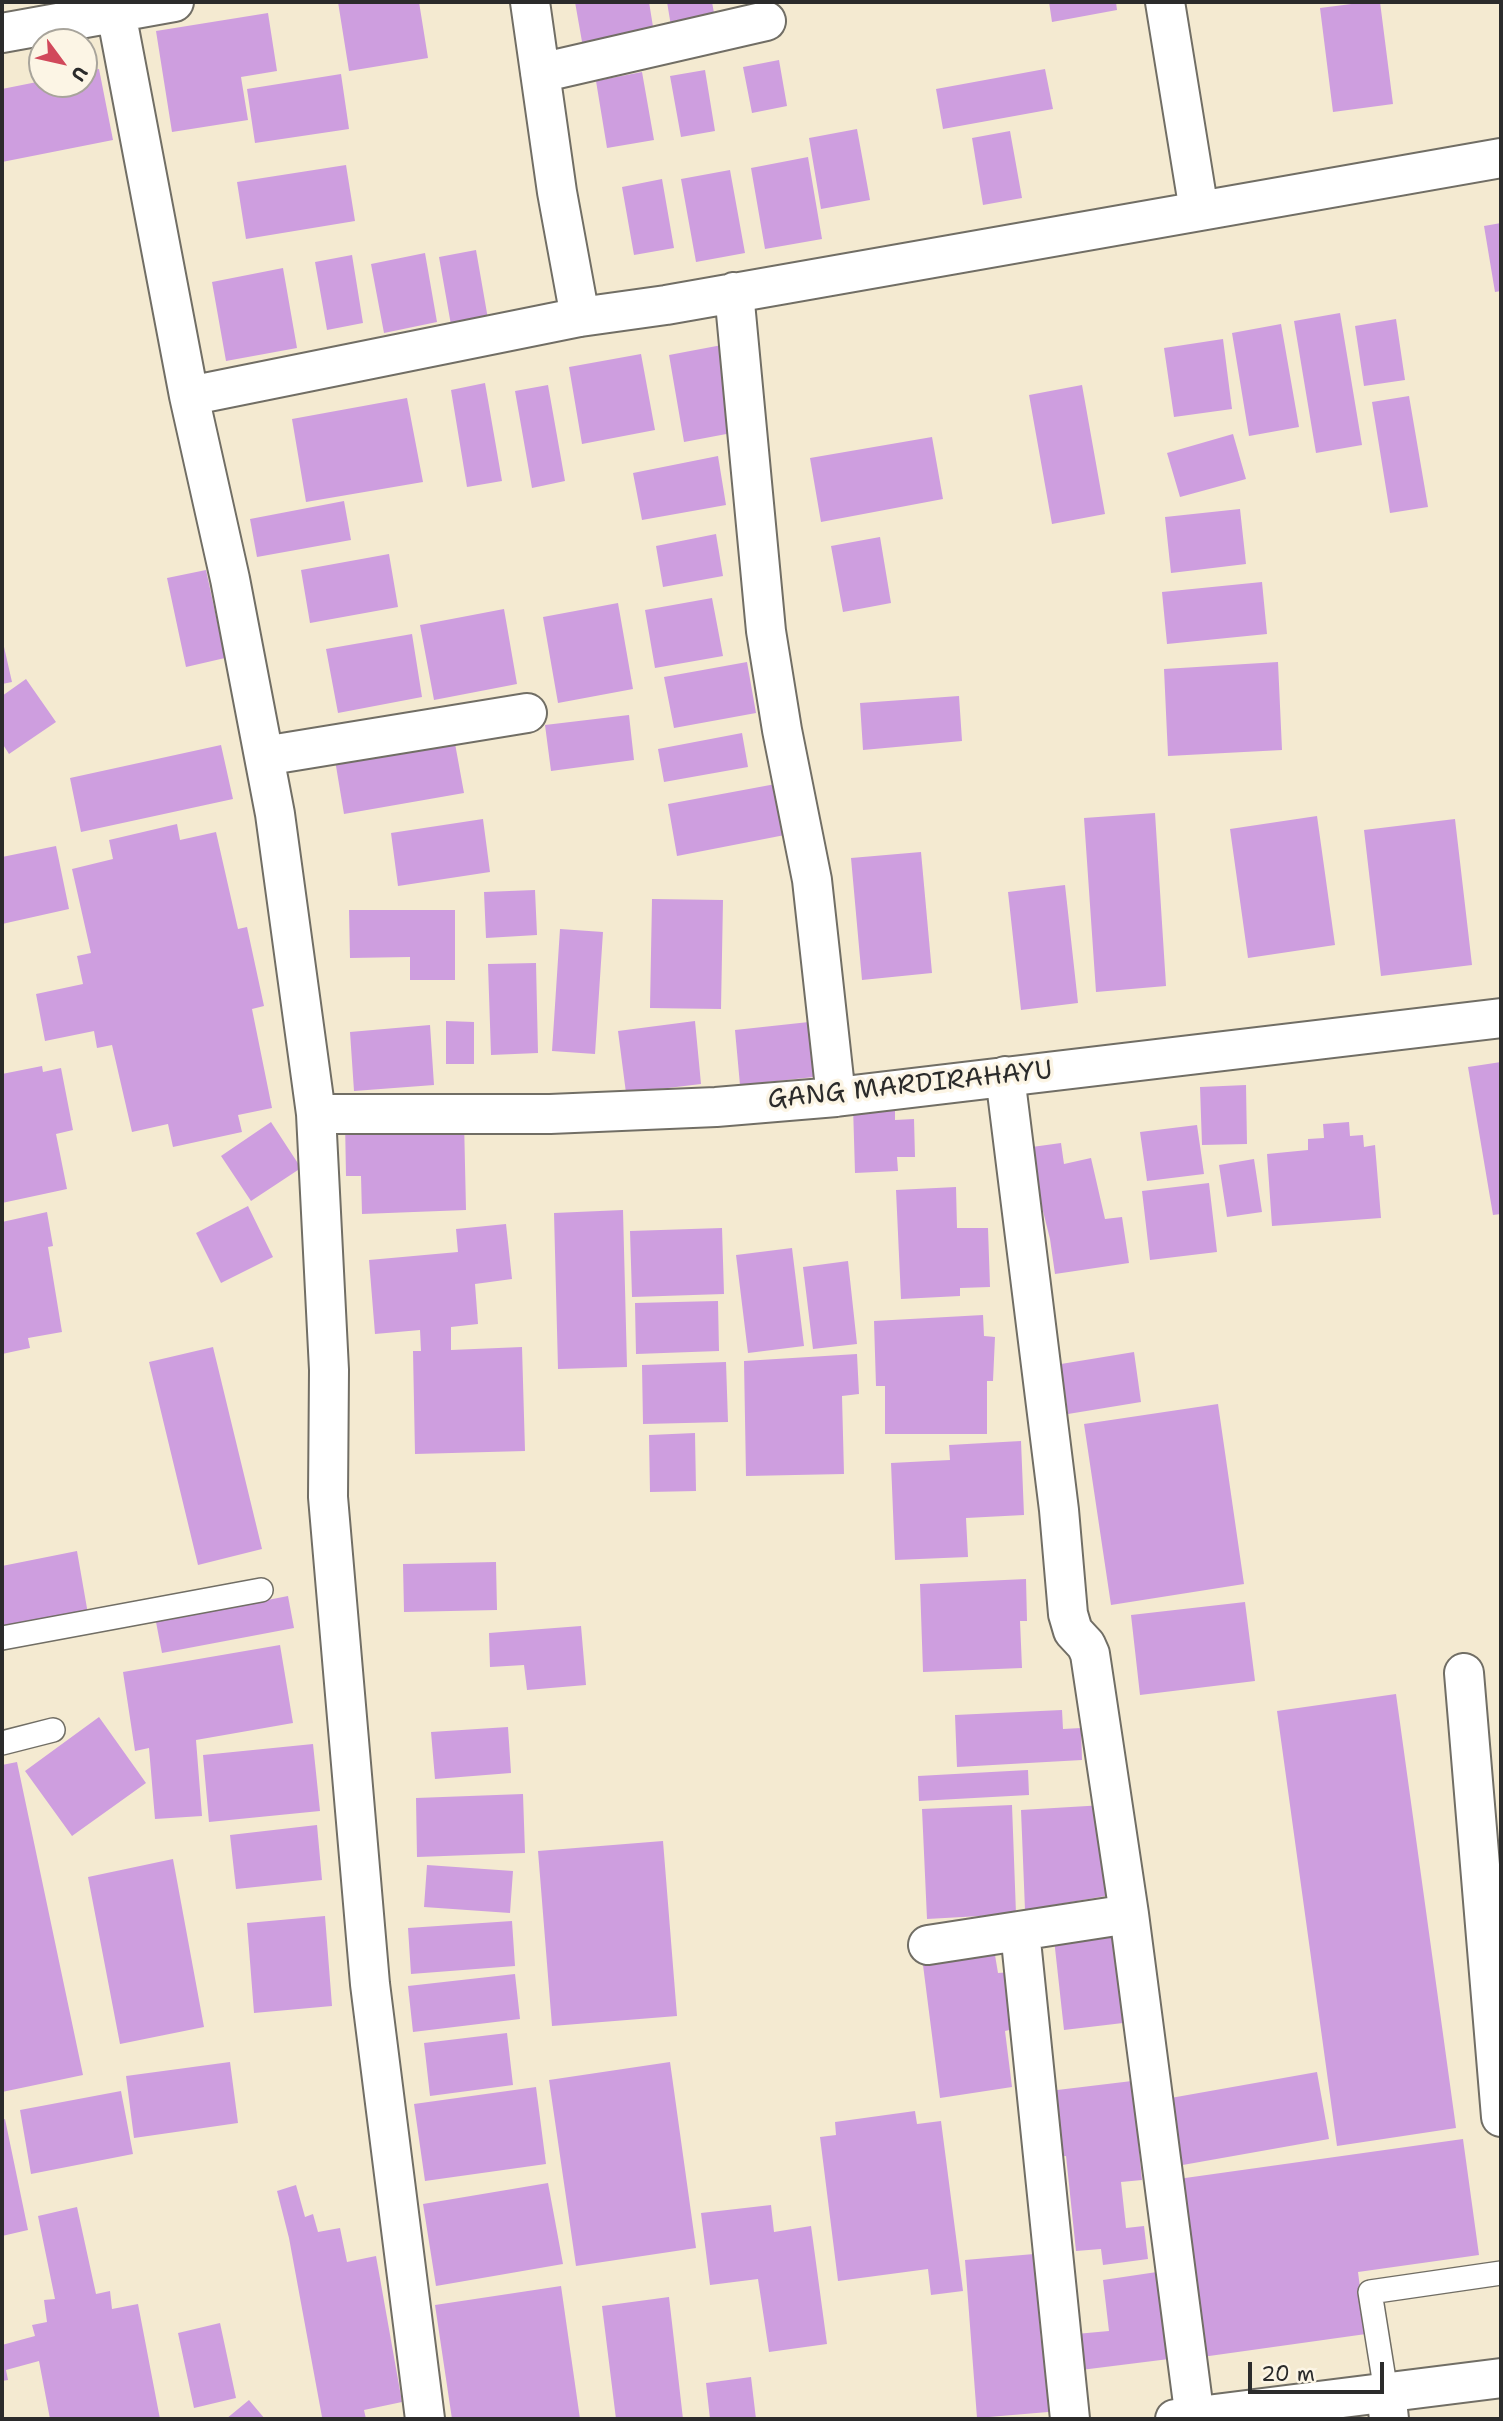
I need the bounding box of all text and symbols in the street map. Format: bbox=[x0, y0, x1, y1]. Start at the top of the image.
north arrow bbox=[28, 28, 98, 98]
text: U bbox=[65, 61, 93, 86]
street label: GANG MARDIRAHAYU bbox=[766, 1056, 1054, 1116]
scale bar bbox=[1251, 2348, 1388, 2392]
text: 20 m bbox=[1261, 2360, 1315, 2388]

